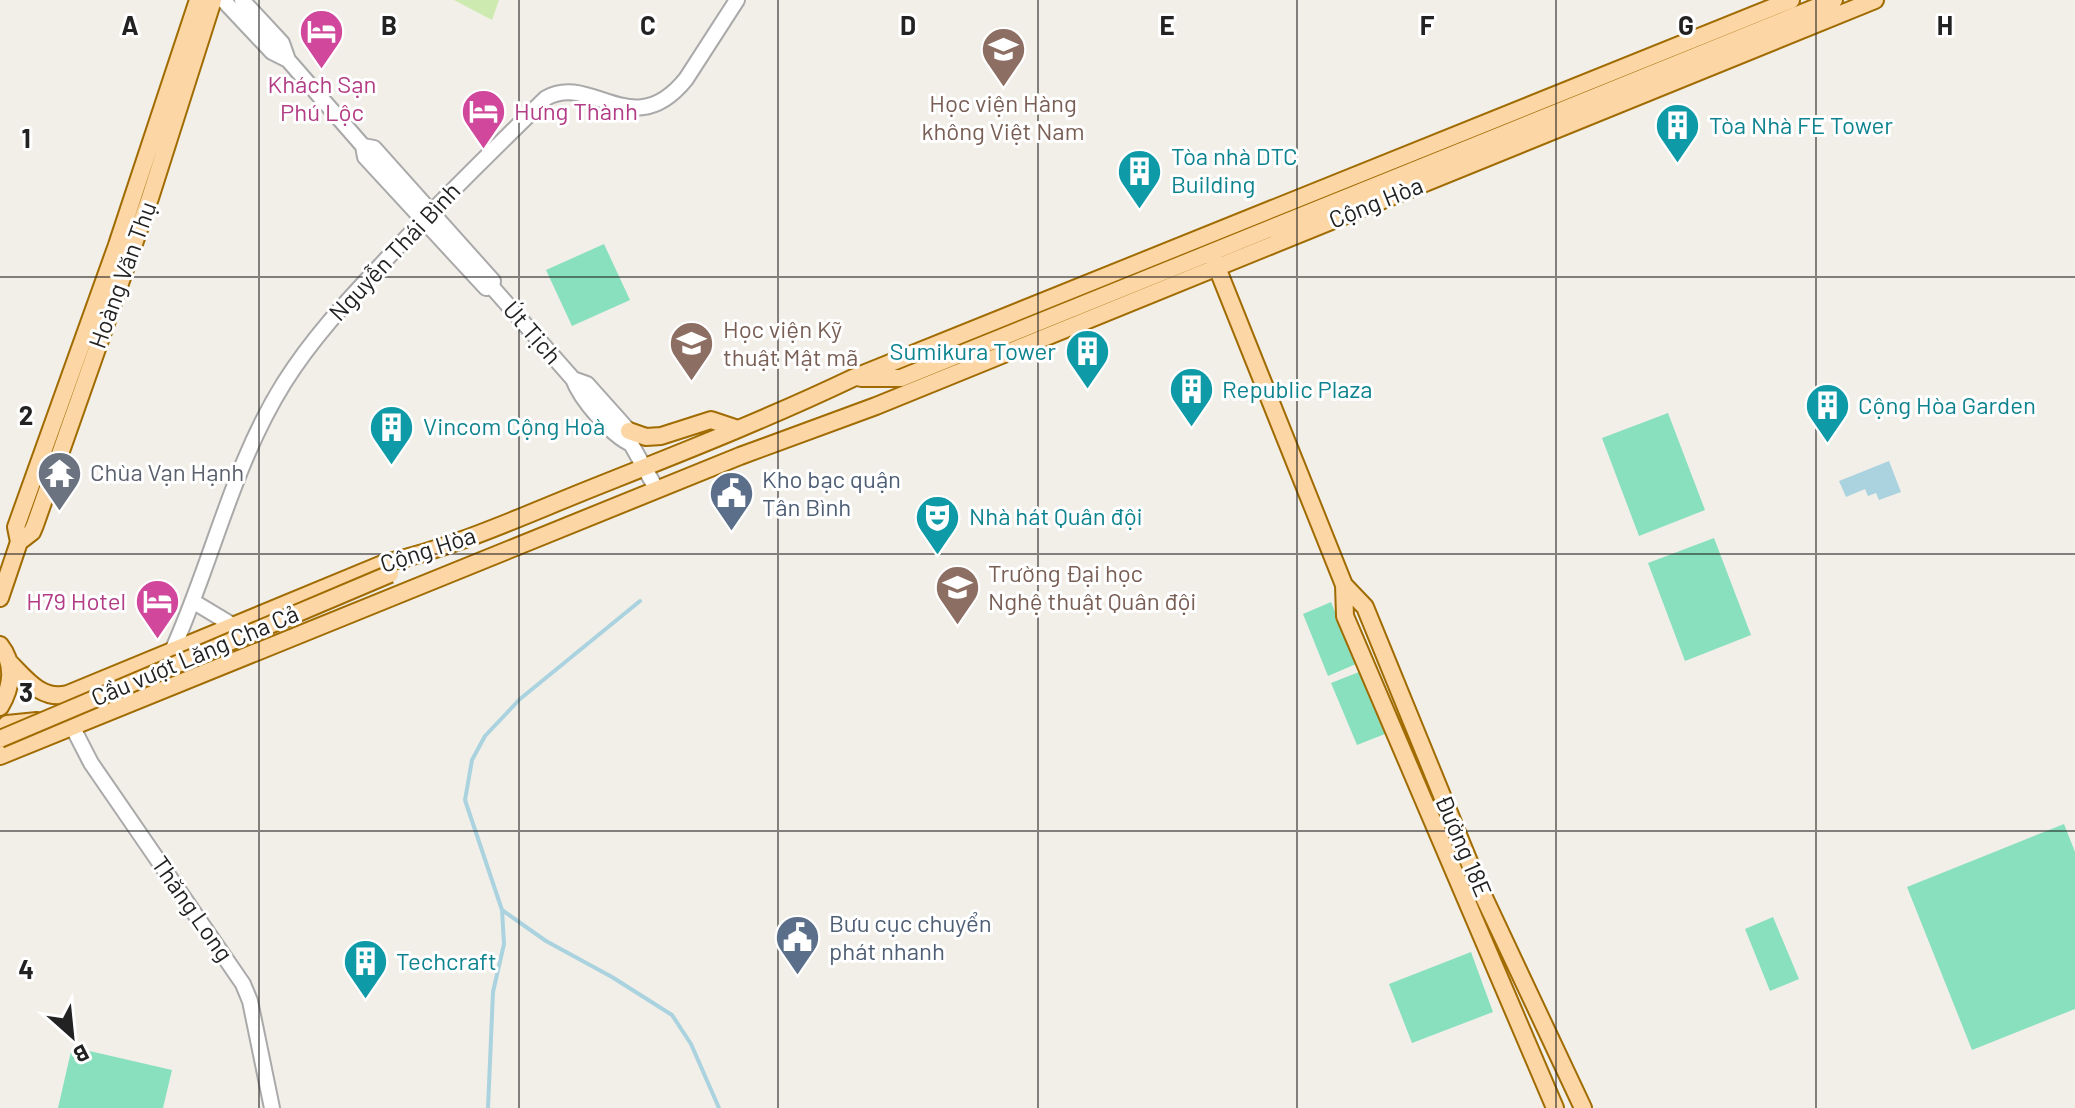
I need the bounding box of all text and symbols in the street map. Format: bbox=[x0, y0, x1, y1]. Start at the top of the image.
hotel icon: Khách Sạn Phú Lộc bbox=[298, 7, 346, 70]
text: A bbox=[121, 9, 139, 40]
text: B bbox=[381, 9, 397, 40]
text: C bbox=[640, 9, 656, 40]
text: D bbox=[900, 9, 916, 40]
text: E bbox=[1159, 9, 1175, 40]
text: F bbox=[1420, 9, 1435, 40]
text: G bbox=[1678, 9, 1694, 40]
text: H bbox=[1937, 9, 1953, 40]
school or university icon: Học viện Hàng không Việt Nam bbox=[979, 26, 1027, 89]
place label: Khách Sạn Phú Lộc bbox=[267, 69, 377, 126]
hotel icon: Hưng Thành bbox=[459, 88, 507, 151]
place label: Học viện Hàng không Việt Nam bbox=[922, 88, 1084, 145]
place label: Hưng Thành bbox=[514, 96, 638, 125]
building icon: Tòa Nhà FE Tower bbox=[1654, 102, 1702, 165]
place label: Tòa Nhà FE Tower bbox=[1709, 110, 1893, 139]
text: 1 bbox=[21, 122, 31, 153]
place label: Tòa nhà DTC Building bbox=[1171, 141, 1298, 198]
building icon: Tòa nhà DTC Building bbox=[1116, 147, 1164, 210]
street label: Cộng Hòa bbox=[1324, 170, 1427, 234]
street label: Nguyễn Thái Bình bbox=[322, 176, 465, 326]
street label: Hoàng Văn Thụ bbox=[82, 197, 162, 352]
street label: Út Tịch bbox=[498, 294, 568, 370]
place label: Học viện Kỹ thuật Mật mã bbox=[723, 314, 858, 371]
school or university icon: Học viện Kỹ thuật Mật mã bbox=[668, 320, 716, 383]
building icon: Sumikura Tower bbox=[1063, 328, 1111, 391]
place label: Sumikura Tower bbox=[890, 336, 1056, 365]
building icon: Republic Plaza bbox=[1167, 366, 1215, 429]
place label: Republic Plaza bbox=[1222, 374, 1372, 403]
building icon: Cộng Hòa Garden bbox=[1803, 382, 1851, 445]
place label: Cộng Hòa Garden bbox=[1858, 390, 2036, 419]
text: 2 bbox=[19, 399, 33, 430]
building icon: Vincom Cộng Hoà bbox=[368, 403, 416, 466]
place label: Vincom Cộng Hoà bbox=[423, 411, 605, 440]
temple icon: Chùa Vạn Hạnh bbox=[35, 449, 83, 512]
place label: Chùa Vạn Hạnh bbox=[90, 457, 244, 486]
place label: Kho bạc quận Tân Bình bbox=[762, 464, 901, 521]
public building icon: Kho bạc quận Tân Bình bbox=[707, 470, 755, 533]
theatre icon: Nhà hát Quân đội bbox=[914, 493, 962, 556]
place label: Nhà hát Quân đội bbox=[969, 501, 1143, 530]
street label: Cộng Hòa bbox=[376, 520, 479, 578]
place label: Trường Đại học Nghệ thuật Quân đội bbox=[988, 558, 1197, 615]
school or university icon: Trường Đại học Nghệ thuật Quân đội bbox=[933, 564, 981, 627]
hotel icon: H79 Hotel bbox=[133, 578, 181, 641]
place label: H79 Hotel bbox=[26, 586, 126, 615]
street label: Cầu vượt Lăng Cha Cả bbox=[86, 598, 303, 711]
text: 3 bbox=[19, 676, 33, 707]
street label: Đường 18E bbox=[1430, 790, 1499, 901]
street label: Thăng Long bbox=[146, 850, 240, 966]
place label: Bưu cục chuyển phát nhanh bbox=[829, 908, 992, 965]
public building icon: Bưu cục chuyển phát nhanh bbox=[774, 914, 822, 977]
building icon: Techcraft bbox=[341, 938, 389, 1001]
place label: Techcraft bbox=[396, 946, 497, 975]
text: 4 bbox=[18, 953, 34, 984]
north arrow bbox=[32, 996, 112, 1076]
text: B bbox=[70, 1040, 94, 1069]

